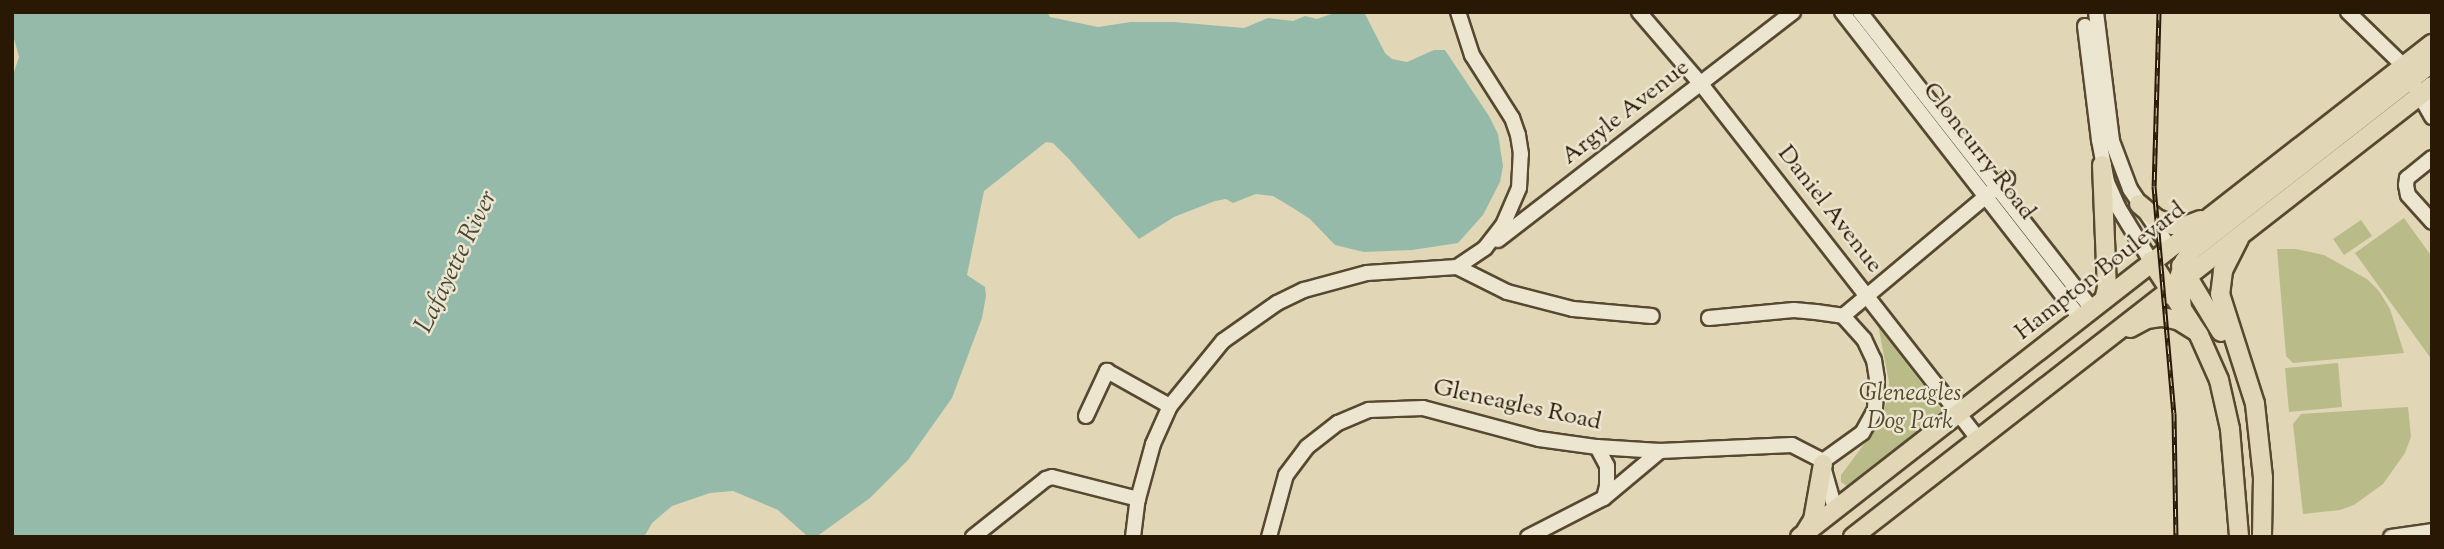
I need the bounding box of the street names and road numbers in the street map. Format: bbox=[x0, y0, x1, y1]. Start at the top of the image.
street label: Argyle Avenue bbox=[1556, 54, 1696, 172]
street label: Cloncurry Road bbox=[1915, 77, 2041, 227]
street label: Daniel Avenue bbox=[1770, 140, 1888, 280]
street label: Hampton Boulevard bbox=[2010, 196, 2192, 348]
street label: Gleneagles Road bbox=[1430, 374, 1604, 438]

